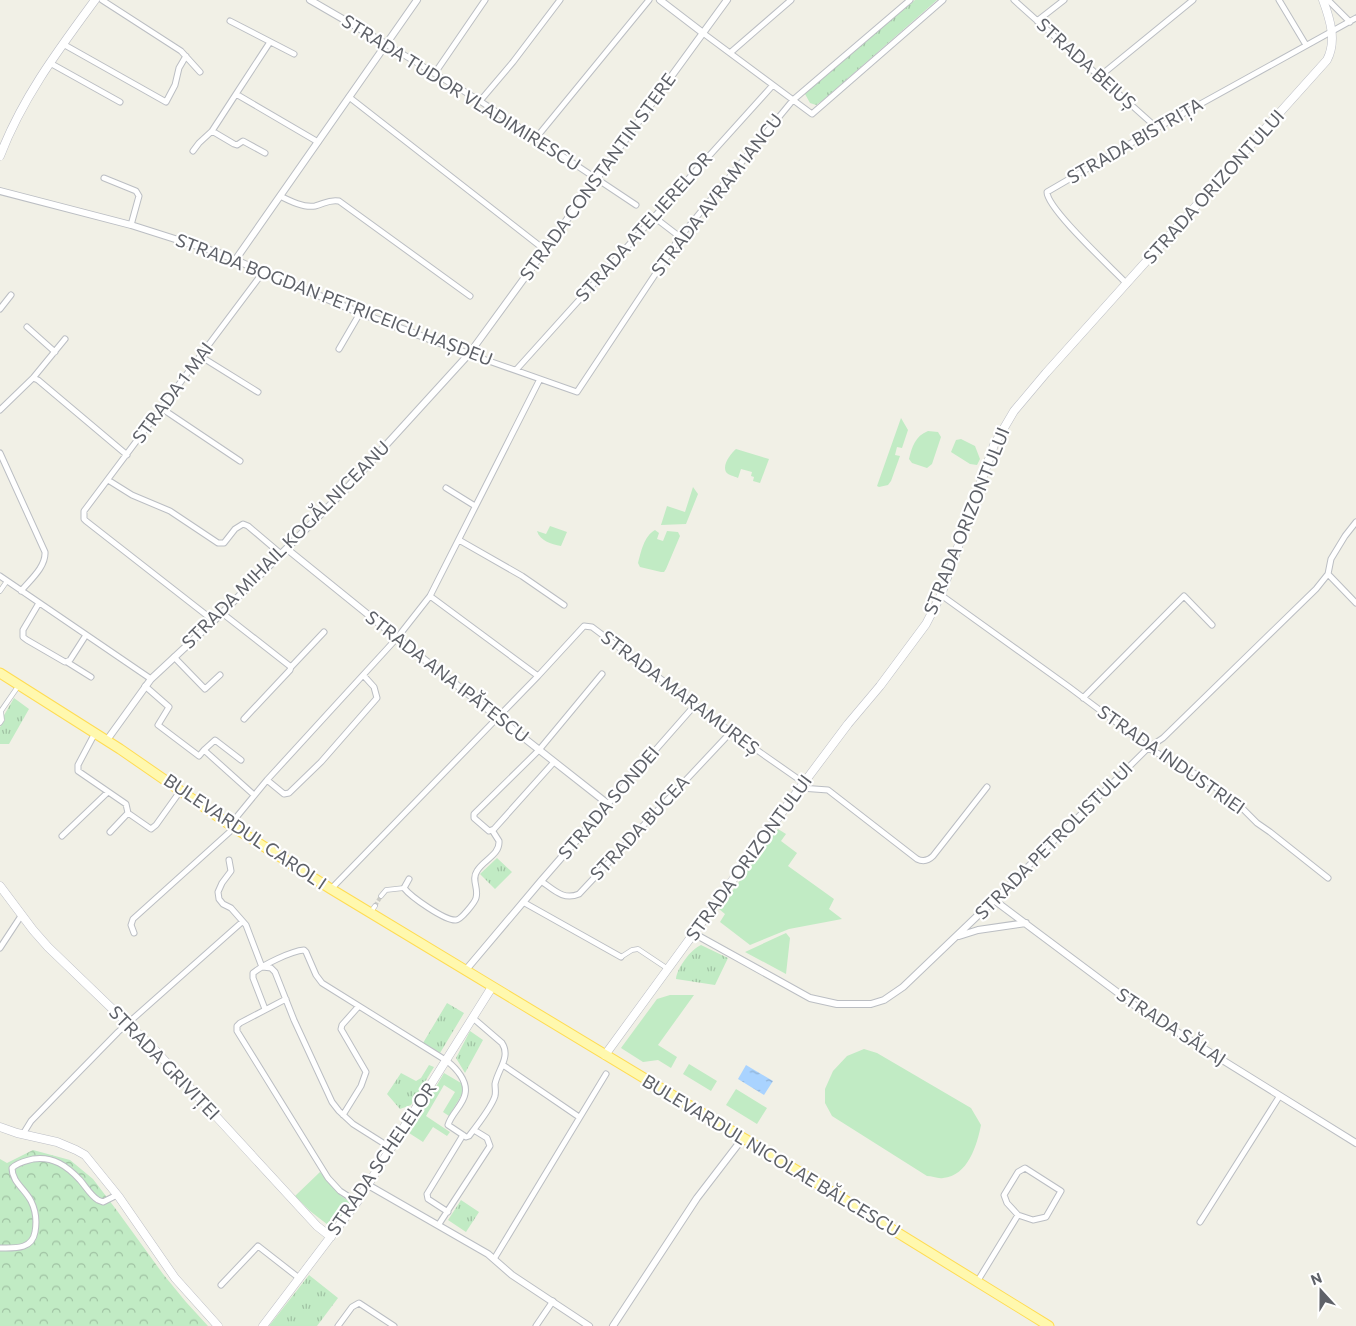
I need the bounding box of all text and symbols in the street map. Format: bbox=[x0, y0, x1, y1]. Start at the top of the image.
street label: STRADA TUDOR VLADIMIRESCU bbox=[338, 9, 585, 175]
street label: STRADA BEIUȘ bbox=[1032, 13, 1141, 114]
street label: STRADA CONSTANTIN STERE bbox=[515, 69, 680, 284]
street label: STRADA BISTRIȚA bbox=[1063, 92, 1207, 189]
street label: STRADA ORIZONTULUI bbox=[1138, 105, 1288, 268]
street label: STRADA AVRAM IANCU bbox=[646, 109, 786, 280]
street label: STRADA ATELIERELOR bbox=[570, 147, 716, 306]
street label: STRADA BOGDAN PETRICEICU HAȘDEU bbox=[172, 228, 496, 371]
street label: STRADA 1 MAI bbox=[127, 338, 217, 447]
street label: STRADA ORIZONTULUI bbox=[918, 424, 1014, 617]
street label: STRADA MIHAIL KOGĂLNICEANU bbox=[177, 436, 394, 653]
street label: STRADA ANA IPĂTESCU bbox=[362, 606, 534, 747]
street label: STRADA MARAMUREȘ bbox=[596, 625, 764, 760]
street label: STRADA INDUSTRIEI bbox=[1094, 700, 1249, 818]
street label: STRADA SONDEI bbox=[553, 741, 663, 863]
street label: STRADA PETROLISTULUI bbox=[970, 757, 1137, 924]
street label: BULEVARDUL CAROL I bbox=[160, 769, 331, 894]
street label: STRADA BUCEA bbox=[585, 770, 693, 884]
street label: STRADA ORIZONTULUI bbox=[681, 770, 816, 945]
street label: STRADA SĂLAJ bbox=[1113, 983, 1230, 1070]
street label: STRADA GRIVIȚEI bbox=[104, 1001, 225, 1125]
street label: BULEVARDUL NICOLAE BĂLCESCU bbox=[639, 1069, 904, 1241]
street label: STRADA SCHELELOR bbox=[322, 1078, 441, 1239]
north arrow bbox=[1296, 1266, 1346, 1316]
text: N bbox=[1308, 1269, 1324, 1288]

